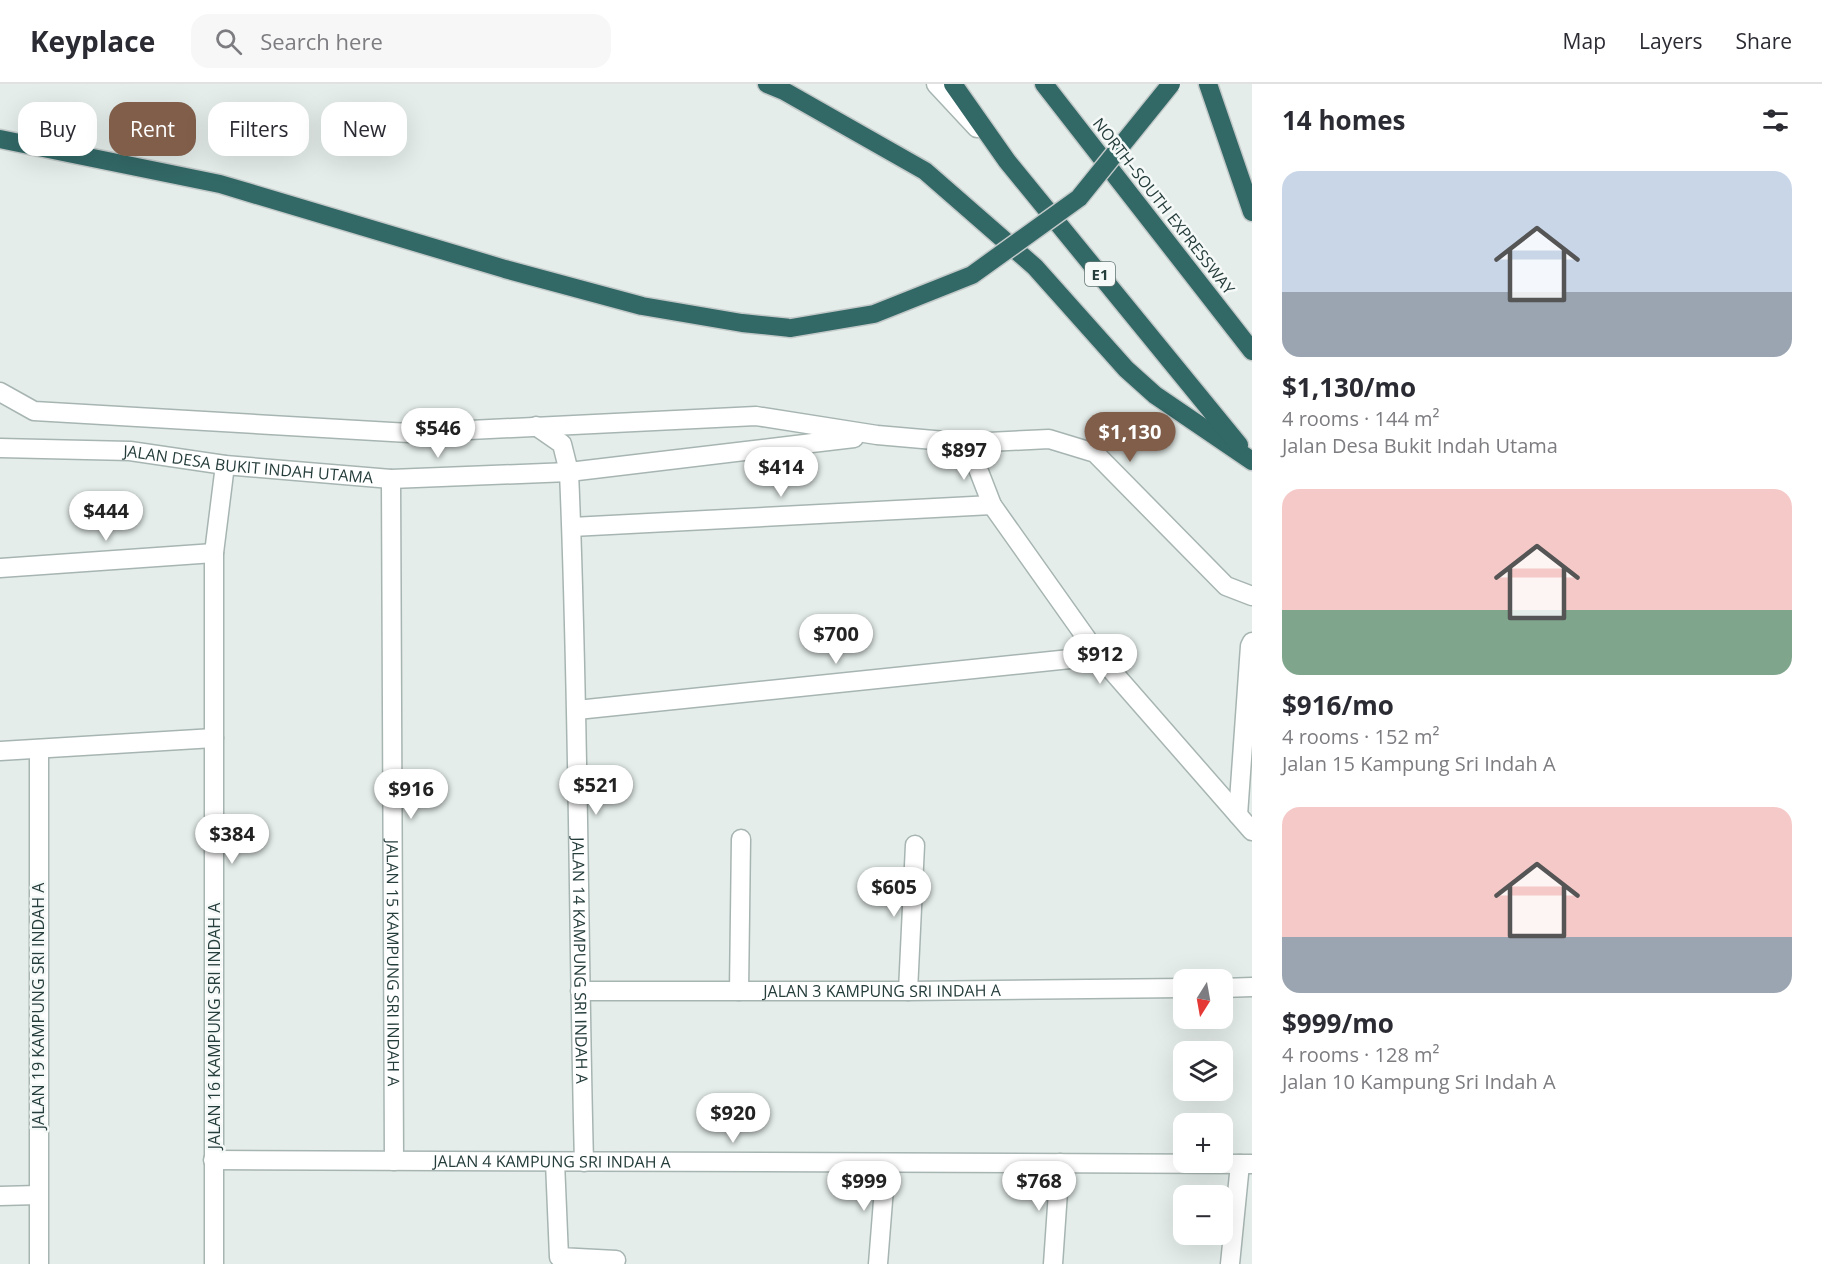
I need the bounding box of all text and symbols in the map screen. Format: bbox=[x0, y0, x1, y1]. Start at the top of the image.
search box bbox=[191, 14, 611, 68]
text: Keyplace bbox=[30, 22, 155, 60]
icon: search bbox=[212, 25, 245, 58]
text: Search here bbox=[260, 26, 383, 56]
text: Map bbox=[1563, 27, 1606, 55]
text: Layers bbox=[1639, 27, 1703, 55]
text: Share bbox=[1736, 27, 1792, 55]
chip: Buy bbox=[18, 102, 97, 156]
chip: Rent bbox=[109, 102, 196, 156]
chip: Filters bbox=[208, 102, 309, 156]
chip: New bbox=[321, 102, 407, 156]
text: 14 homes bbox=[1282, 102, 1406, 138]
icon: filters bbox=[1759, 104, 1792, 137]
street label: NORTH–SOUTH EXPRESSWAY bbox=[1088, 113, 1240, 299]
icon: home bbox=[1483, 210, 1591, 318]
road number: E1 bbox=[1085, 262, 1115, 286]
text: $1,130/mo bbox=[1282, 369, 1416, 405]
text: 4 rooms · 144 m² bbox=[1282, 405, 1440, 432]
pin: $546 bbox=[402, 408, 474, 459]
pin: $1,130 bbox=[1081, 412, 1179, 463]
text: $546 bbox=[415, 414, 461, 441]
text: $1,130 bbox=[1099, 418, 1161, 445]
pin: $897 bbox=[928, 430, 1000, 481]
text: Jalan Desa Bukit Indah Utama bbox=[1282, 432, 1558, 459]
text: $897 bbox=[941, 436, 987, 463]
street label: JALAN DESA BUKIT INDAH UTAMA bbox=[121, 440, 375, 489]
pin: $414 bbox=[745, 447, 817, 498]
text: $414 bbox=[758, 453, 804, 480]
pin: $444 bbox=[70, 491, 142, 542]
text: $444 bbox=[83, 497, 129, 524]
icon: home bbox=[1483, 528, 1591, 636]
pin: $700 bbox=[800, 614, 872, 665]
text: $700 bbox=[813, 620, 859, 647]
pin: $912 bbox=[1064, 634, 1136, 685]
text: $912 bbox=[1077, 640, 1123, 667]
text: $916/mo bbox=[1282, 687, 1394, 723]
text: 4 rooms · 152 m² bbox=[1282, 723, 1440, 750]
text: Jalan 15 Kampung Sri Indah A bbox=[1282, 750, 1556, 777]
pin: $521 bbox=[560, 765, 632, 816]
pin: $916 bbox=[375, 769, 447, 820]
text: $521 bbox=[573, 771, 619, 798]
text: $916 bbox=[388, 775, 434, 802]
pin: $384 bbox=[196, 814, 268, 865]
text: $384 bbox=[209, 820, 255, 847]
street label: JALAN 14 KAMPUNG SRI INDAH A bbox=[567, 835, 593, 1085]
street label: JALAN 15 KAMPUNG SRI INDAH A bbox=[382, 838, 405, 1087]
icon: home bbox=[1483, 846, 1591, 954]
pin: $605 bbox=[858, 867, 930, 918]
text: $605 bbox=[871, 873, 917, 900]
street label: JALAN 19 KAMPUNG SRI INDAH A bbox=[27, 882, 49, 1131]
street label: JALAN 16 KAMPUNG SRI INDAH A bbox=[203, 902, 225, 1151]
north arrow bbox=[1173, 969, 1233, 1029]
map controls bbox=[1173, 969, 1233, 1245]
street label: JALAN 3 KAMPUNG SRI INDAH A bbox=[761, 979, 1002, 1002]
text: $999/mo bbox=[1282, 1005, 1394, 1041]
button: layers bbox=[1173, 1041, 1233, 1101]
text: 4 rooms · 128 m² bbox=[1282, 1041, 1440, 1068]
text: Jalan 10 Kampung Sri Indah A bbox=[1282, 1068, 1556, 1095]
pin: $920 bbox=[697, 1093, 769, 1144]
text: $920 bbox=[710, 1099, 756, 1126]
button: + bbox=[1173, 1113, 1233, 1173]
street label: JALAN 4 KAMPUNG SRI INDAH A bbox=[431, 1150, 672, 1173]
pin: $999 bbox=[828, 1161, 900, 1212]
pin: $768 bbox=[1003, 1161, 1075, 1212]
text: $999 bbox=[841, 1167, 887, 1194]
text: $768 bbox=[1016, 1167, 1062, 1194]
button: − bbox=[1173, 1185, 1233, 1245]

